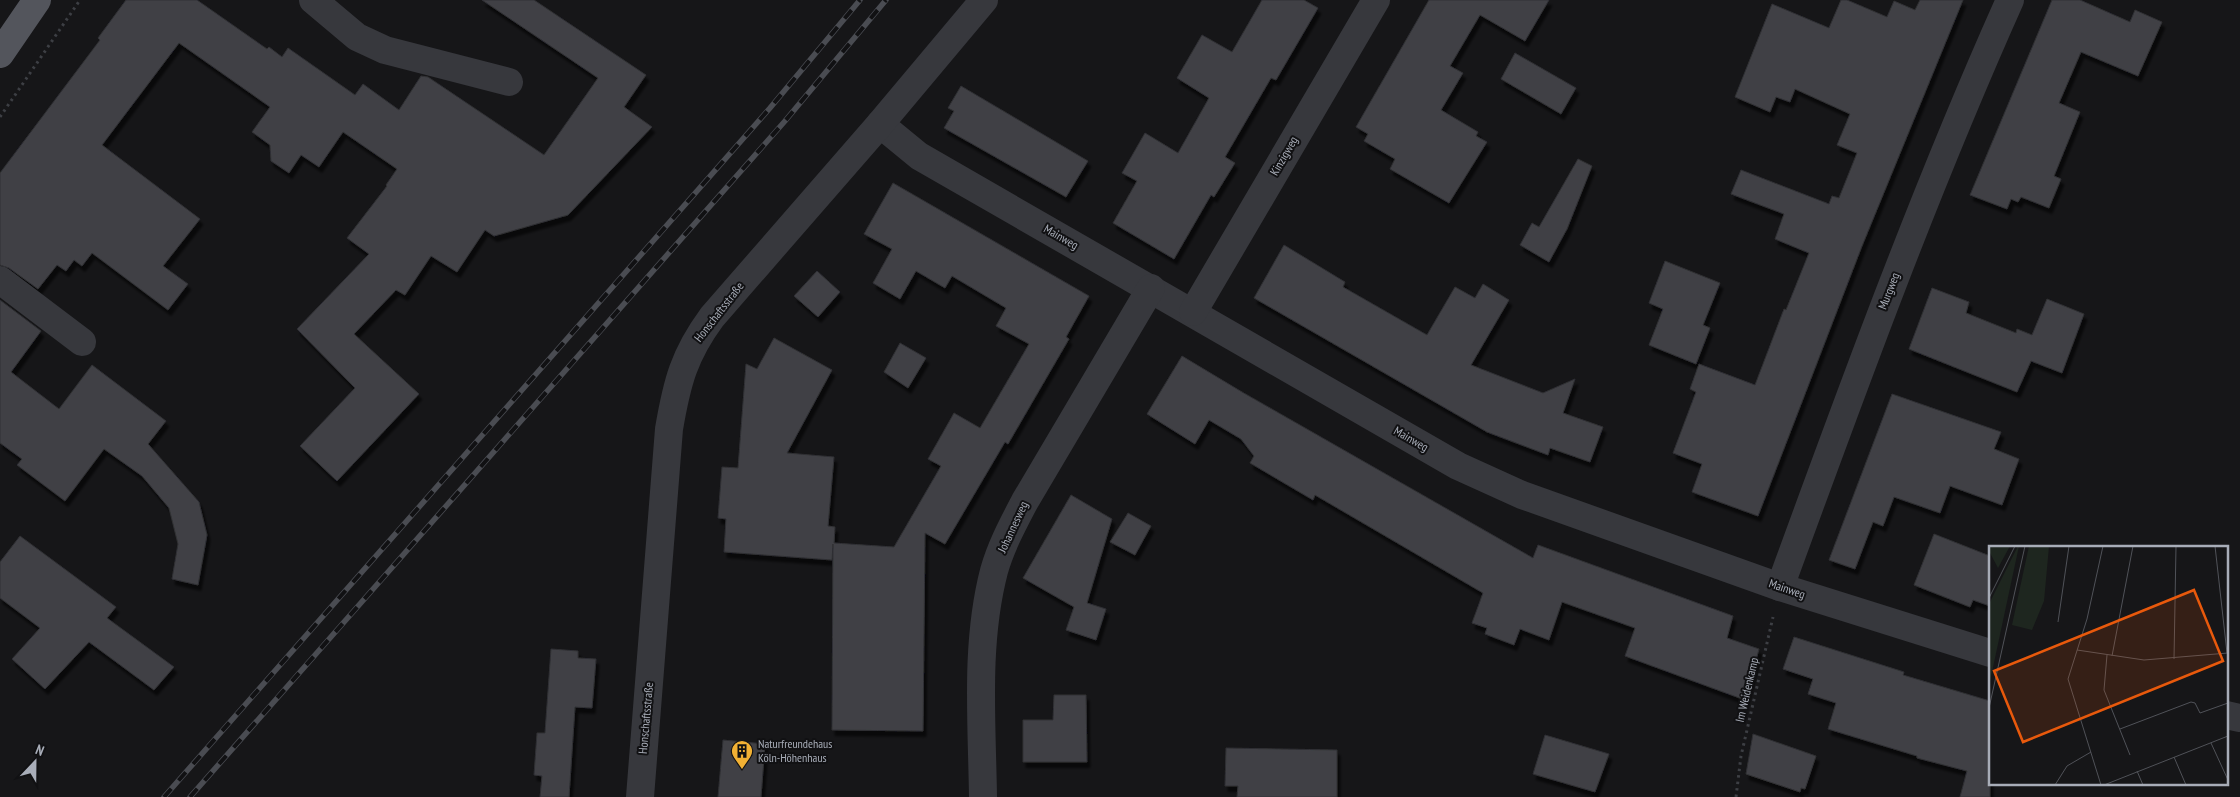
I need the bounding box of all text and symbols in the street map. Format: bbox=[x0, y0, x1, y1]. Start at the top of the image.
street label: Kinzigweg bbox=[1266, 133, 1301, 178]
street label: Mainweg bbox=[1041, 221, 1081, 252]
street label: Murgweg bbox=[1875, 270, 1902, 311]
street label: Honschaftsstraße bbox=[691, 279, 747, 345]
street label: Mainweg bbox=[1391, 423, 1431, 454]
street label: Johannesweg bbox=[994, 499, 1031, 556]
inset map bbox=[1989, 546, 2228, 784]
street label: Mainweg bbox=[1767, 575, 1807, 602]
street label: Im Weidenkamp bbox=[1732, 656, 1761, 724]
street label: Honschaftsstraße bbox=[635, 681, 656, 754]
place label: Naturfreundehaus Köln-Höhenhaus bbox=[758, 736, 832, 765]
north arrow bbox=[10, 737, 60, 787]
building icon: Naturfreundehaus Köln-Höhenhaus bbox=[730, 739, 754, 770]
text: N bbox=[33, 740, 47, 760]

